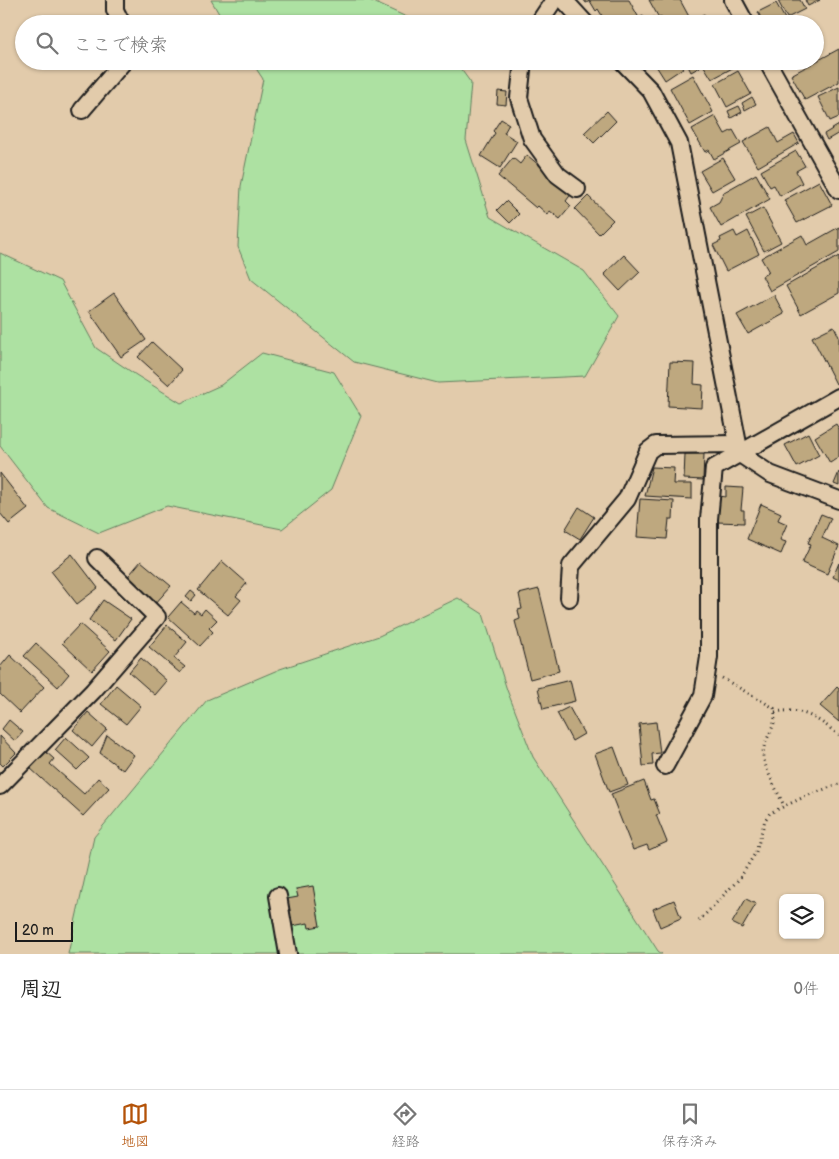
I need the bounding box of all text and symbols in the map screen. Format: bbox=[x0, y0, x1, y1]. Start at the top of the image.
search box bbox=[15, 15, 824, 70]
icon: search bbox=[33, 29, 61, 57]
text: ここで検索 bbox=[73, 34, 168, 57]
map controls bbox=[779, 894, 824, 939]
button: layers bbox=[779, 894, 824, 939]
scale bar bbox=[15, 919, 72, 942]
text: 20 m bbox=[22, 922, 54, 939]
text: 周辺 bbox=[20, 977, 62, 1002]
text: 0件 bbox=[794, 980, 819, 999]
tab: 地図 bbox=[121, 1100, 149, 1150]
tab: 経路 bbox=[391, 1100, 419, 1150]
tab: 保存済み bbox=[662, 1100, 718, 1150]

